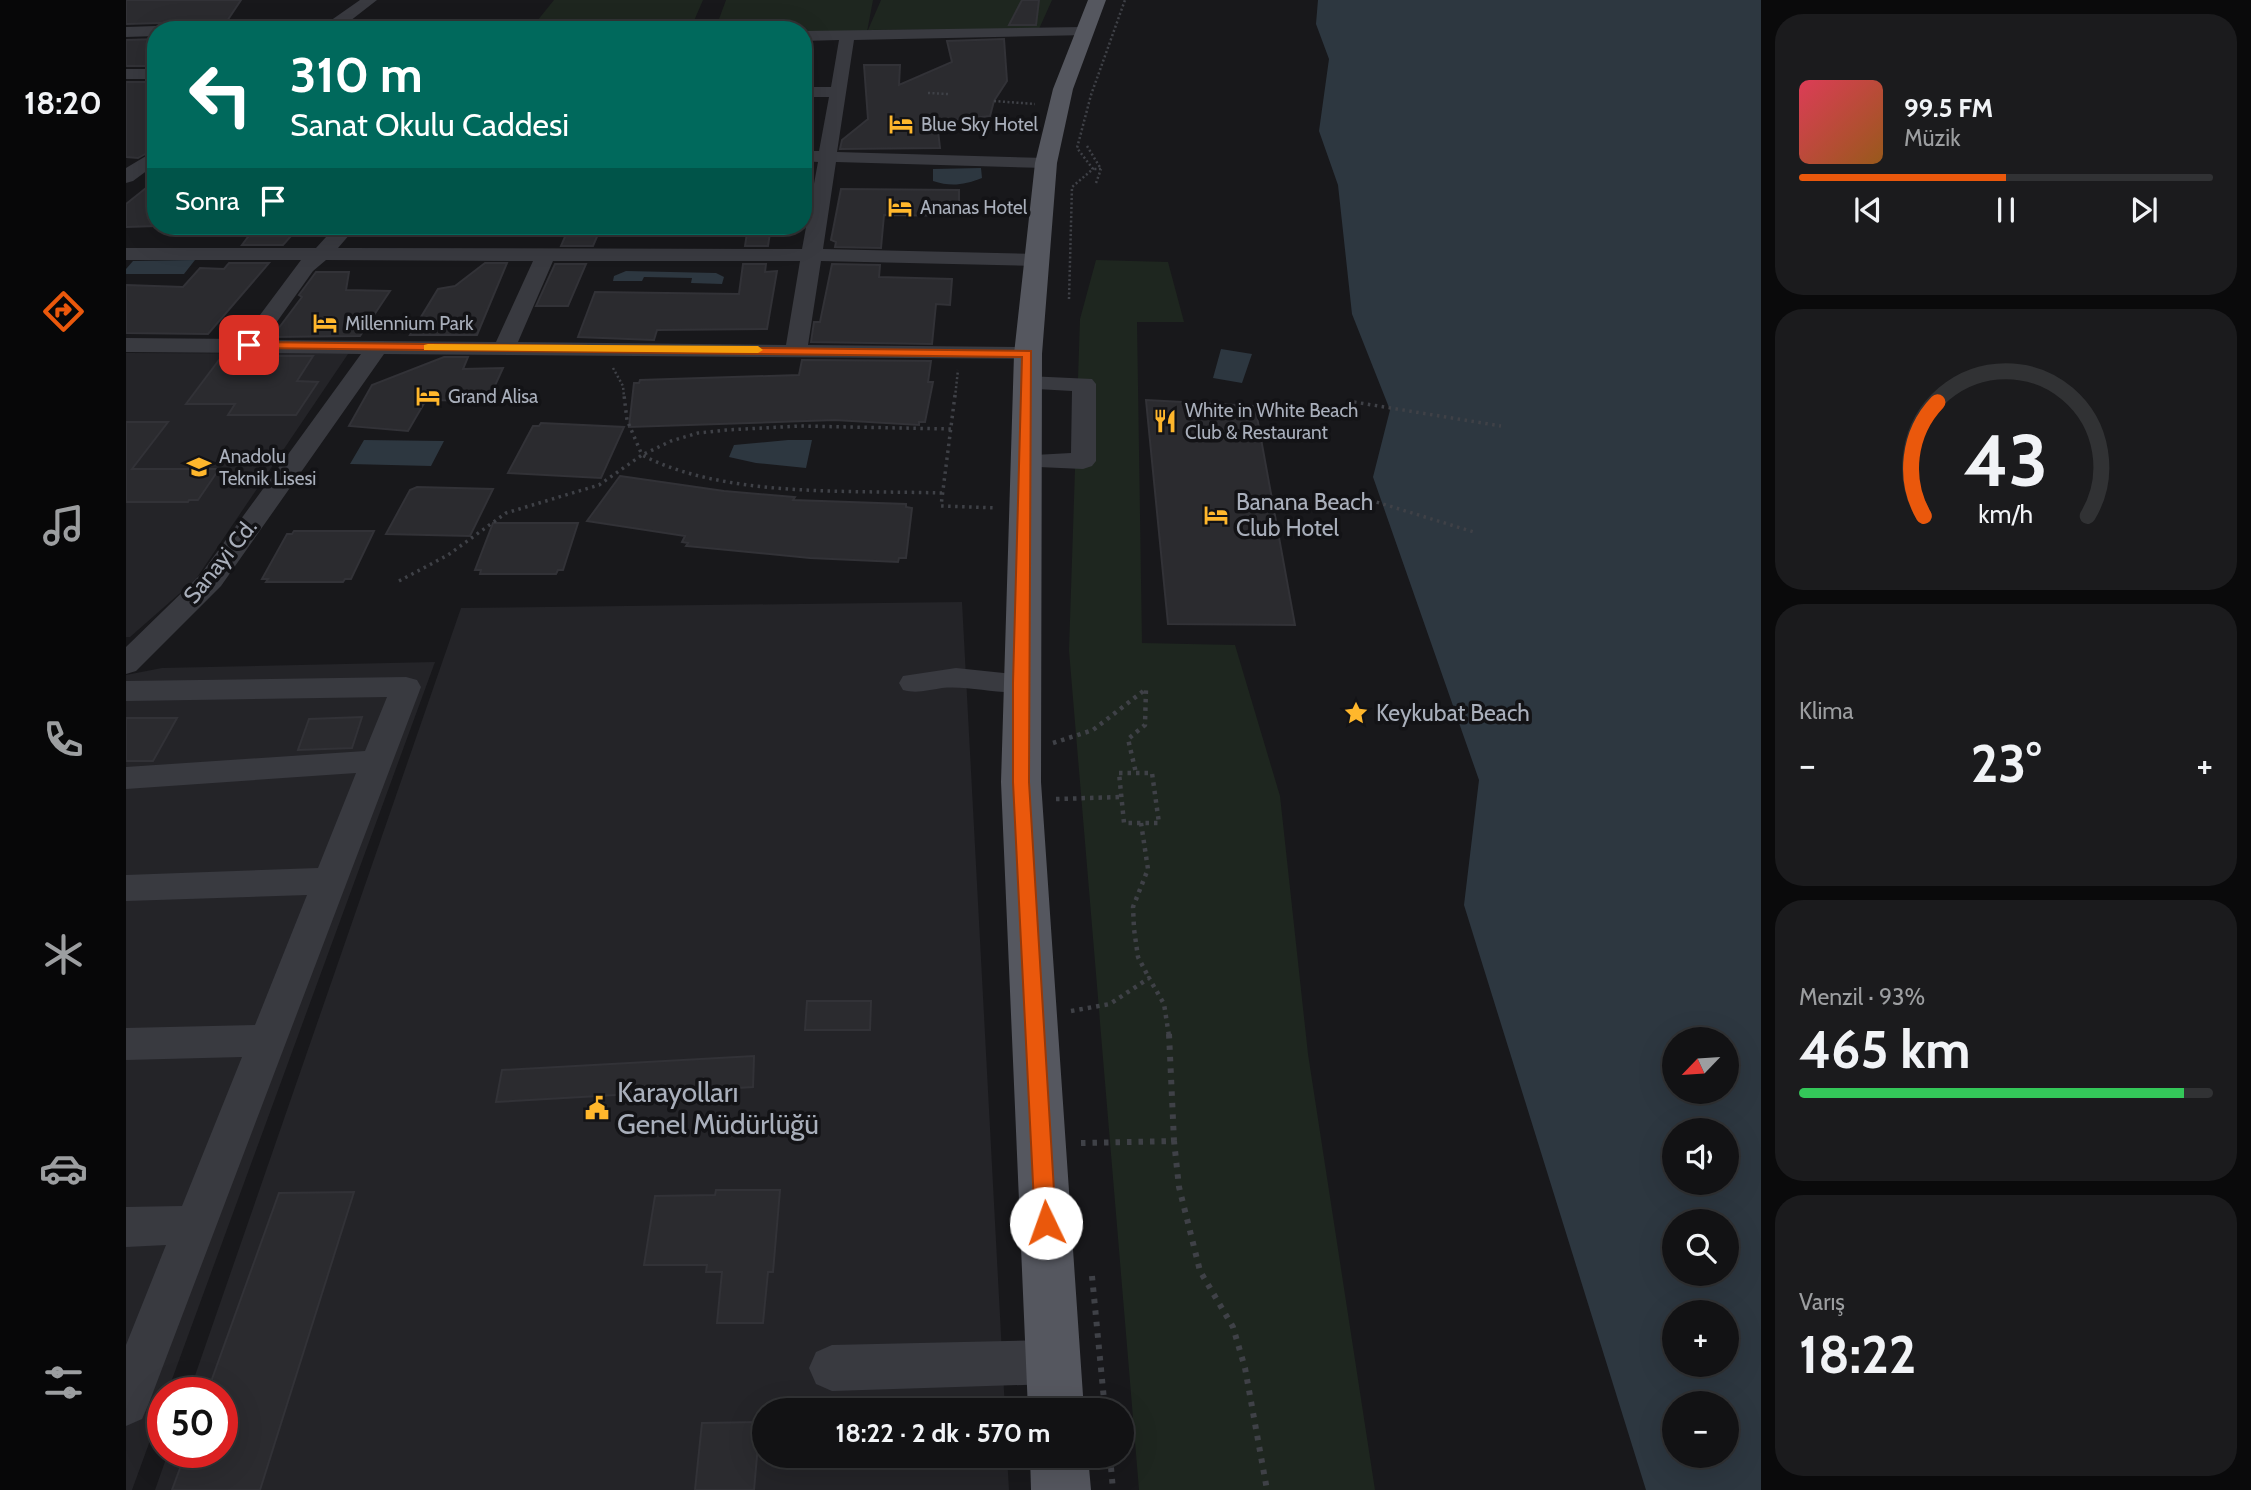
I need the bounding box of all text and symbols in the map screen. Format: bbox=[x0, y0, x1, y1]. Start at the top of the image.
text: 310 m bbox=[290, 45, 423, 104]
icon: left bbox=[175, 49, 266, 140]
text: 18:20 bbox=[24, 83, 102, 122]
text: 99.5 FM bbox=[1904, 92, 1993, 124]
text: Sanat Okulu Caddesi bbox=[290, 105, 569, 144]
hotel icon: Blue Sky Hotel bbox=[887, 110, 915, 138]
place label: Blue Sky Hotel bbox=[921, 113, 1039, 136]
text: Müzik bbox=[1904, 124, 1960, 152]
icon: arrive bbox=[254, 182, 292, 220]
text: Sonra bbox=[175, 185, 240, 217]
icon: previous bbox=[1849, 191, 1887, 229]
icon: pause bbox=[1987, 191, 2025, 229]
icon: next bbox=[2125, 191, 2163, 229]
hotel icon: Ananas Hotel bbox=[886, 193, 914, 221]
place label: Ananas Hotel bbox=[920, 196, 1028, 219]
icon: directions bbox=[39, 287, 88, 336]
hotel icon: Millennium Park bbox=[311, 309, 339, 337]
place label: Millennium Park bbox=[345, 312, 474, 335]
pin bbox=[219, 315, 279, 375]
icon: arrive bbox=[230, 326, 268, 364]
hotel icon: Grand Alisa bbox=[414, 382, 442, 410]
place label: Grand Alisa bbox=[448, 385, 538, 408]
place label: White in White Beach Club & Restaurant bbox=[1185, 399, 1358, 444]
restaurant icon: White in White Beach Club & Restaurant bbox=[1151, 407, 1179, 435]
text: 43 bbox=[1964, 416, 2048, 504]
place label: Anadolu Teknik Lisesi bbox=[219, 445, 316, 490]
school or university icon: Anadolu Teknik Lisesi bbox=[185, 453, 213, 481]
place label: Banana Beach Club Hotel bbox=[1236, 488, 1373, 542]
text: km/h bbox=[1979, 499, 2033, 529]
icon: music bbox=[39, 501, 88, 550]
hotel icon: Banana Beach Club Hotel bbox=[1202, 501, 1230, 529]
street label: Sanayi Cd. bbox=[177, 513, 263, 609]
text: Klima bbox=[1799, 697, 1854, 725]
place icon: Keykubat Beach bbox=[1342, 699, 1370, 727]
place label: Keykubat Beach bbox=[1376, 699, 1530, 727]
icon: phone bbox=[39, 715, 88, 764]
text: 23° bbox=[1971, 732, 2041, 795]
text: − bbox=[1799, 741, 1816, 788]
text: + bbox=[2196, 741, 2213, 788]
icon: climate bbox=[39, 930, 88, 979]
text: Menzil · 93% bbox=[1799, 983, 1925, 1011]
text: 465 km bbox=[1799, 1018, 1971, 1081]
north arrow bbox=[1662, 1027, 1740, 1104]
map controls bbox=[1662, 1027, 1739, 1468]
place label: Karayolları Genel Müdürlüğü bbox=[617, 1075, 819, 1141]
public building icon: Karayolları Genel Müdürlüğü bbox=[583, 1094, 611, 1122]
button: sound bbox=[1662, 1118, 1739, 1195]
icon: car bbox=[39, 1144, 88, 1193]
position arrow bbox=[1009, 1186, 1083, 1260]
button: search bbox=[1662, 1209, 1739, 1286]
text: Varış bbox=[1799, 1288, 1845, 1316]
button: + bbox=[1662, 1300, 1739, 1377]
text: 18:22 bbox=[1799, 1323, 1916, 1386]
icon: filters bbox=[39, 1358, 88, 1407]
speed limit sign: 50 bbox=[147, 1377, 238, 1468]
button: − bbox=[1662, 1391, 1739, 1468]
text: 18:22 · 2 dk · 570 m bbox=[836, 1417, 1050, 1449]

